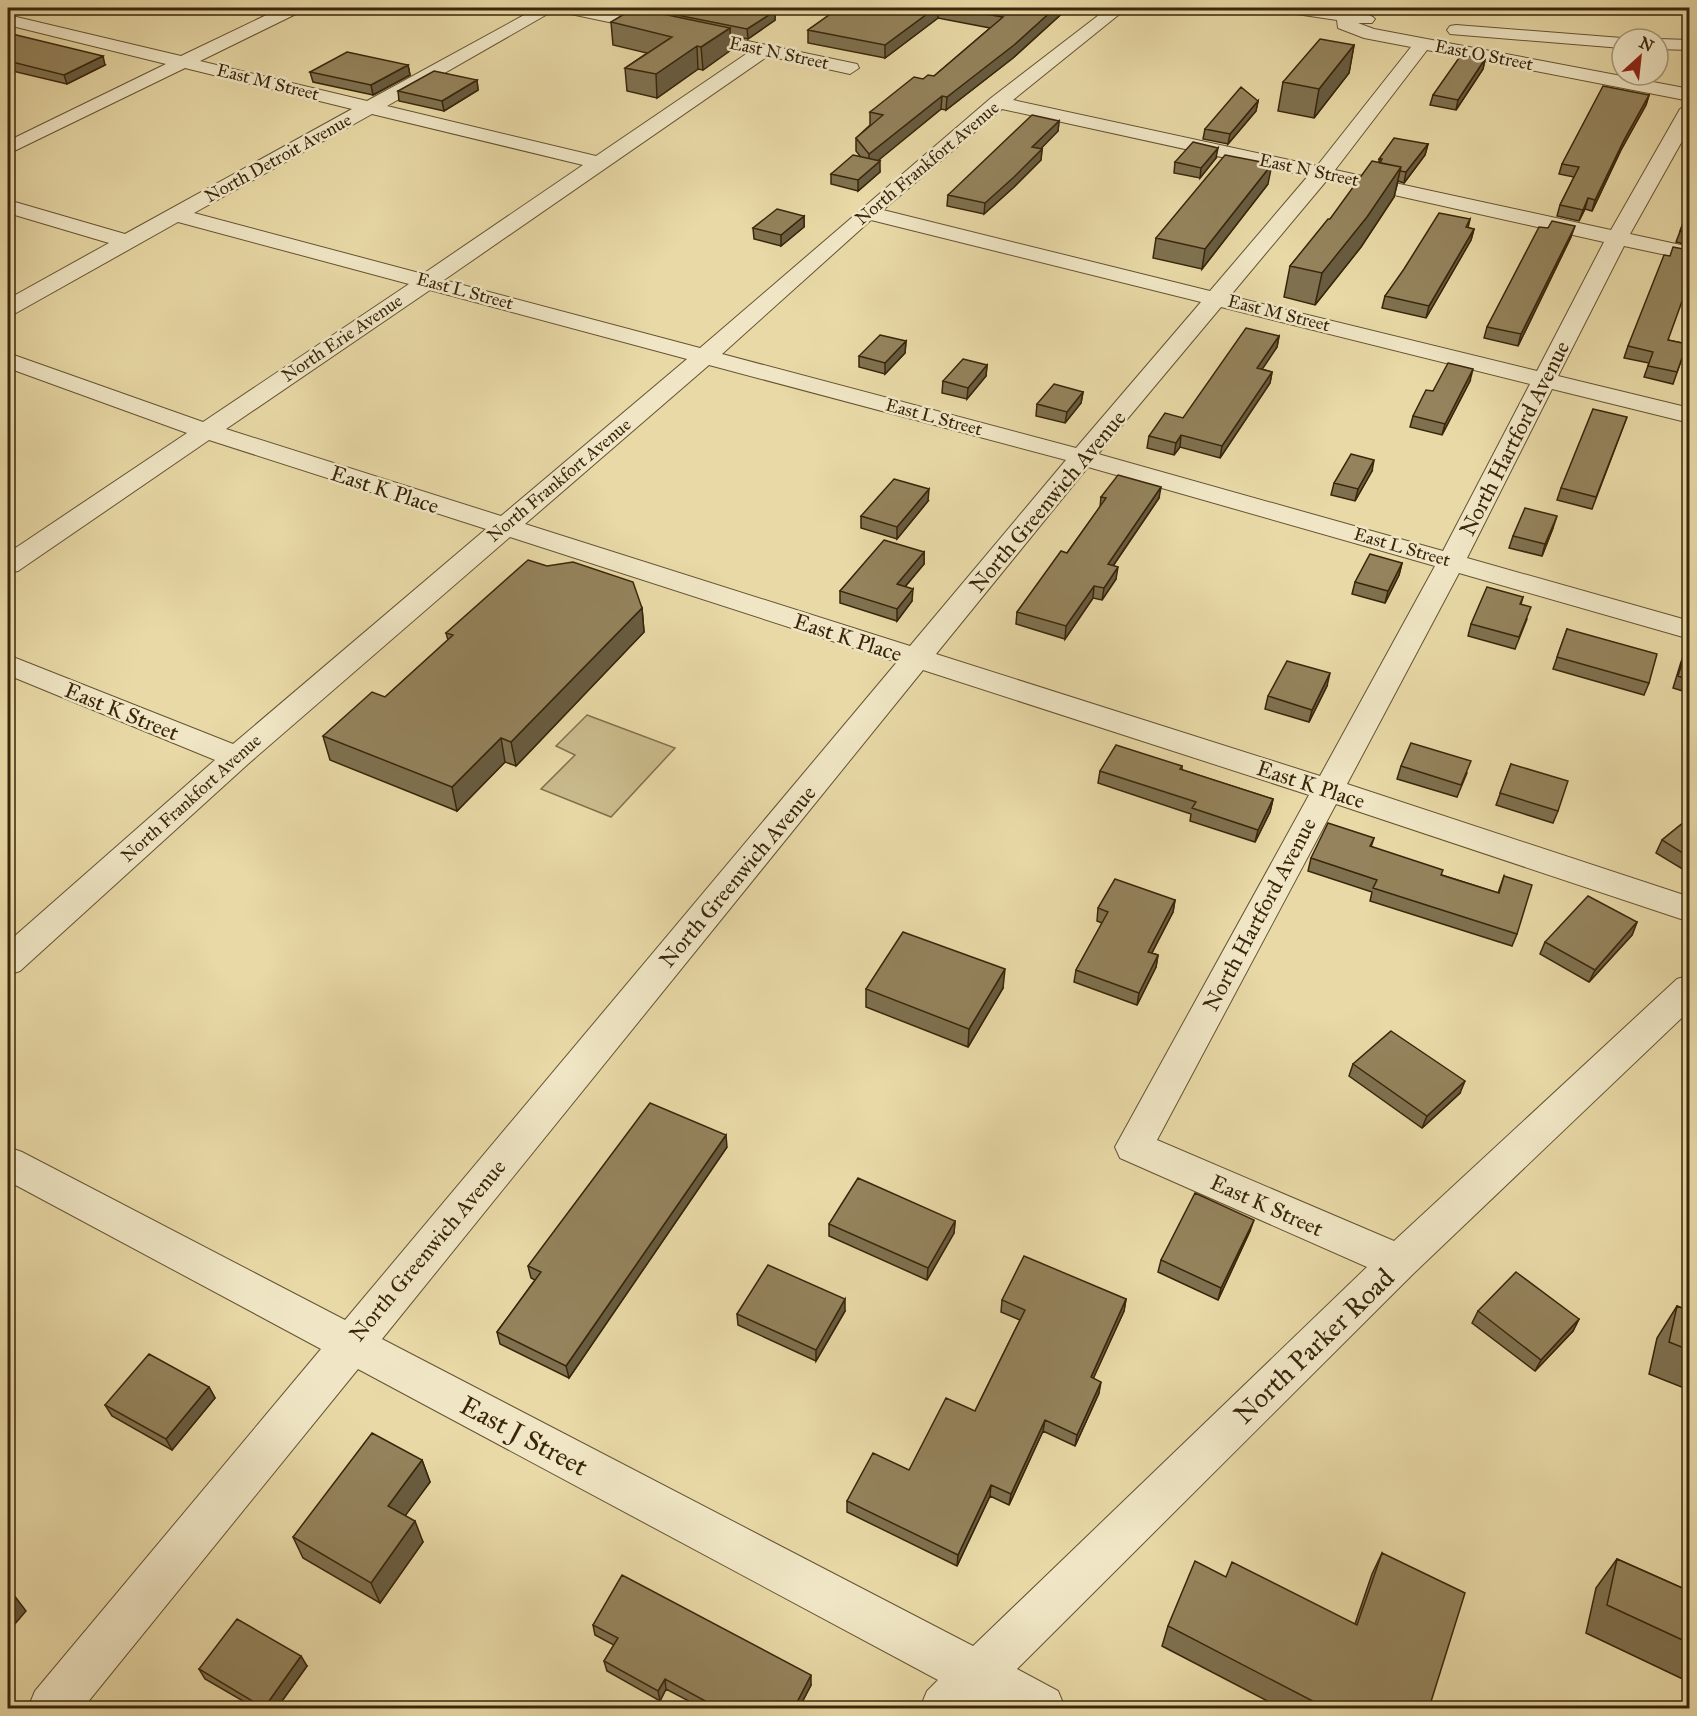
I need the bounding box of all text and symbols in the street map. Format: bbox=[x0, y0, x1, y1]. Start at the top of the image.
north arrow bbox=[1610, 27, 1670, 87]
street label: East N Street bbox=[727, 32, 831, 74]
text: N bbox=[1636, 33, 1657, 56]
street label: East O Street bbox=[1433, 35, 1536, 75]
street label: East M Street bbox=[215, 59, 322, 105]
street label: North Frankfort Avenue bbox=[851, 96, 1003, 230]
street label: North Detroit Avenue bbox=[201, 109, 355, 207]
street label: East N Street bbox=[1257, 149, 1361, 191]
street label: East L Street bbox=[414, 268, 516, 315]
street label: North Erie Avenue bbox=[277, 289, 407, 387]
street label: East M Street bbox=[1226, 290, 1333, 336]
street label: North Hartford Avenue bbox=[1454, 336, 1575, 540]
street label: East L Street bbox=[883, 394, 985, 441]
street label: North Greenwich Avenue bbox=[963, 405, 1131, 598]
street label: North Frankfort Avenue bbox=[483, 413, 635, 547]
street label: East K Place bbox=[327, 459, 442, 520]
street label: East L Street bbox=[1351, 523, 1453, 571]
street label: East K Place bbox=[790, 607, 905, 668]
street label: East K Street bbox=[61, 676, 183, 747]
street label: North Frankfort Avenue bbox=[116, 729, 266, 867]
street label: East K Place bbox=[1253, 754, 1368, 815]
street label: North Greenwich Avenue bbox=[653, 780, 821, 973]
street label: North Hartford Avenue bbox=[1197, 813, 1322, 1016]
street label: North Greenwich Avenue bbox=[343, 1154, 511, 1347]
street label: East K Street bbox=[1206, 1169, 1328, 1242]
street label: North Parker Road bbox=[1227, 1261, 1401, 1430]
street label: East J Street bbox=[455, 1388, 594, 1483]

